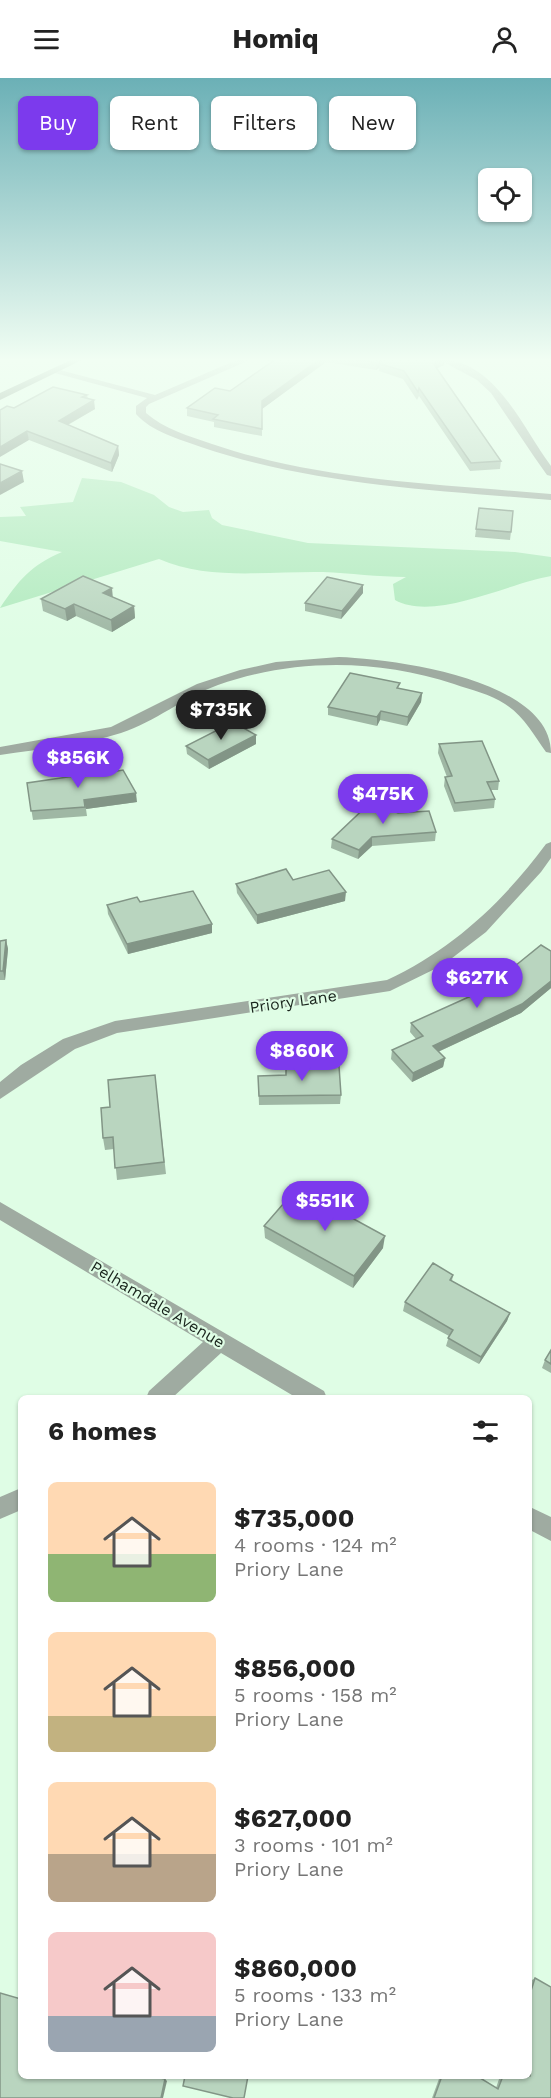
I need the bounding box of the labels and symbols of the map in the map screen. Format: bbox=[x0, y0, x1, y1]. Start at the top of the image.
pin: $735K bbox=[179, 690, 263, 741]
pin: $856K bbox=[36, 738, 120, 789]
pin: $475K bbox=[341, 774, 425, 825]
pin: $627K bbox=[435, 958, 519, 1009]
street label: Priory Lane bbox=[248, 986, 338, 1017]
pin: $860K bbox=[260, 1031, 344, 1082]
pin: $551K bbox=[283, 1181, 367, 1232]
street label: Pelhamdale Avenue bbox=[87, 1257, 228, 1352]

